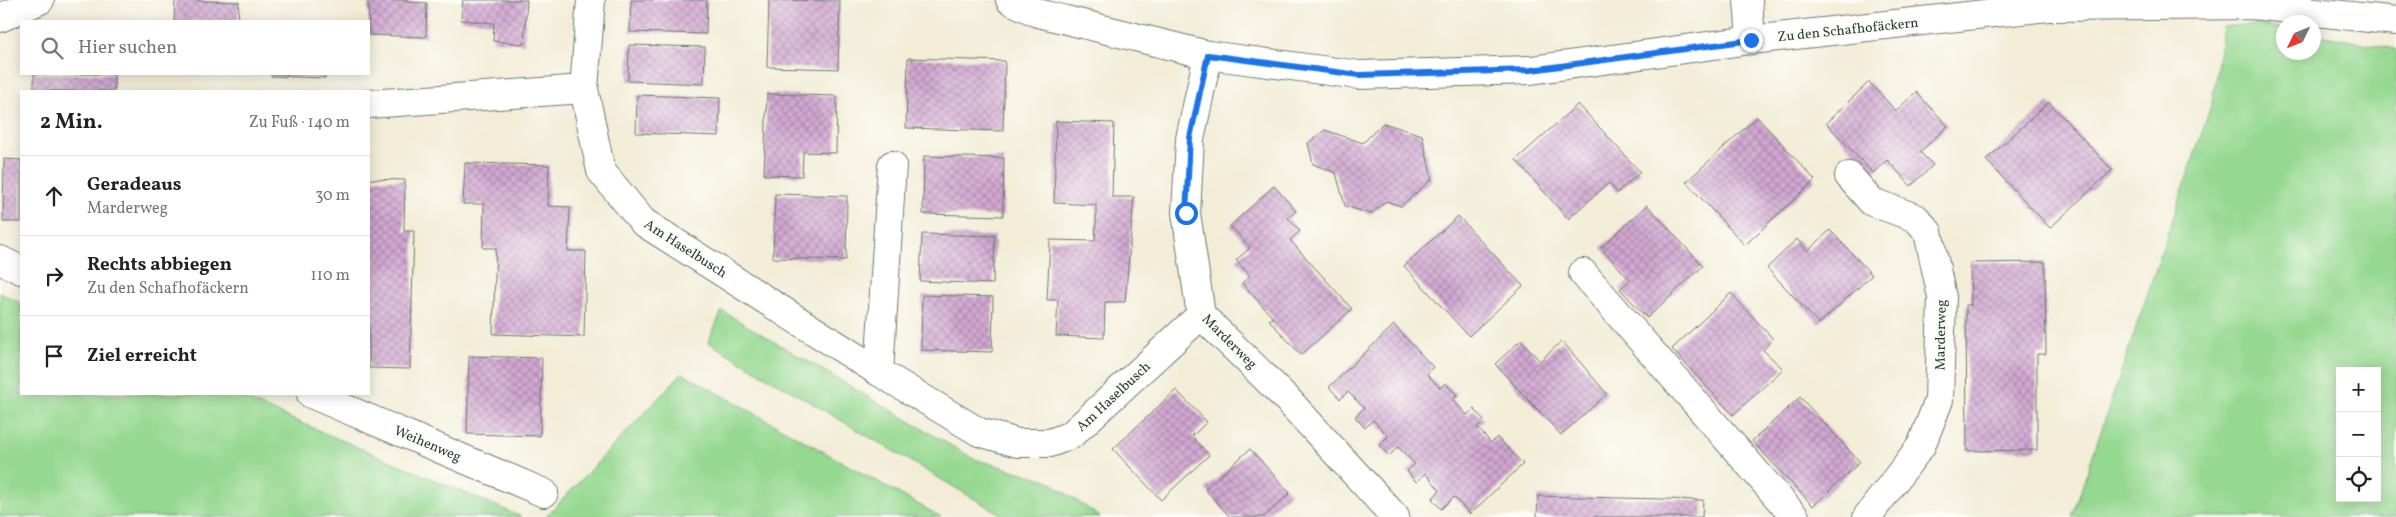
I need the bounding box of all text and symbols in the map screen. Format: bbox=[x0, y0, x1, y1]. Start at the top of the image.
street label: Zu den Schafhofäckern bbox=[1777, 14, 1920, 47]
north arrow bbox=[2276, 15, 2321, 60]
search box bbox=[20, 20, 370, 75]
route end bbox=[1740, 29, 1763, 52]
icon: search bbox=[38, 34, 66, 62]
text: Hier suchen bbox=[78, 35, 177, 61]
text: 2 Min. bbox=[40, 108, 103, 137]
text: Zu Fuß · 140 m bbox=[249, 112, 350, 134]
text: Geradeaus bbox=[87, 172, 182, 198]
icon: ahead bbox=[40, 182, 68, 210]
text: 30 m bbox=[315, 185, 350, 207]
text: Marderweg bbox=[87, 198, 168, 220]
route start bbox=[1175, 202, 1198, 225]
street label: Am Haselbusch bbox=[640, 215, 730, 283]
text: Rechts abbiegen bbox=[87, 252, 232, 278]
icon: right bbox=[40, 262, 68, 290]
text: 110 m bbox=[311, 265, 350, 287]
text: Zu den Schafhofäckern bbox=[87, 278, 249, 300]
street label: Marderweg bbox=[1931, 299, 1952, 371]
street label: Marderweg bbox=[1197, 310, 1261, 374]
icon: arrive bbox=[40, 342, 68, 370]
text: Ziel erreicht bbox=[87, 343, 197, 369]
street label: Am Haselbusch bbox=[1073, 358, 1155, 436]
map controls bbox=[2336, 367, 2381, 502]
button: + bbox=[2336, 367, 2381, 412]
button: − bbox=[2336, 412, 2381, 457]
street label: Weihenweg bbox=[391, 422, 464, 467]
button: locate bbox=[2336, 457, 2381, 502]

